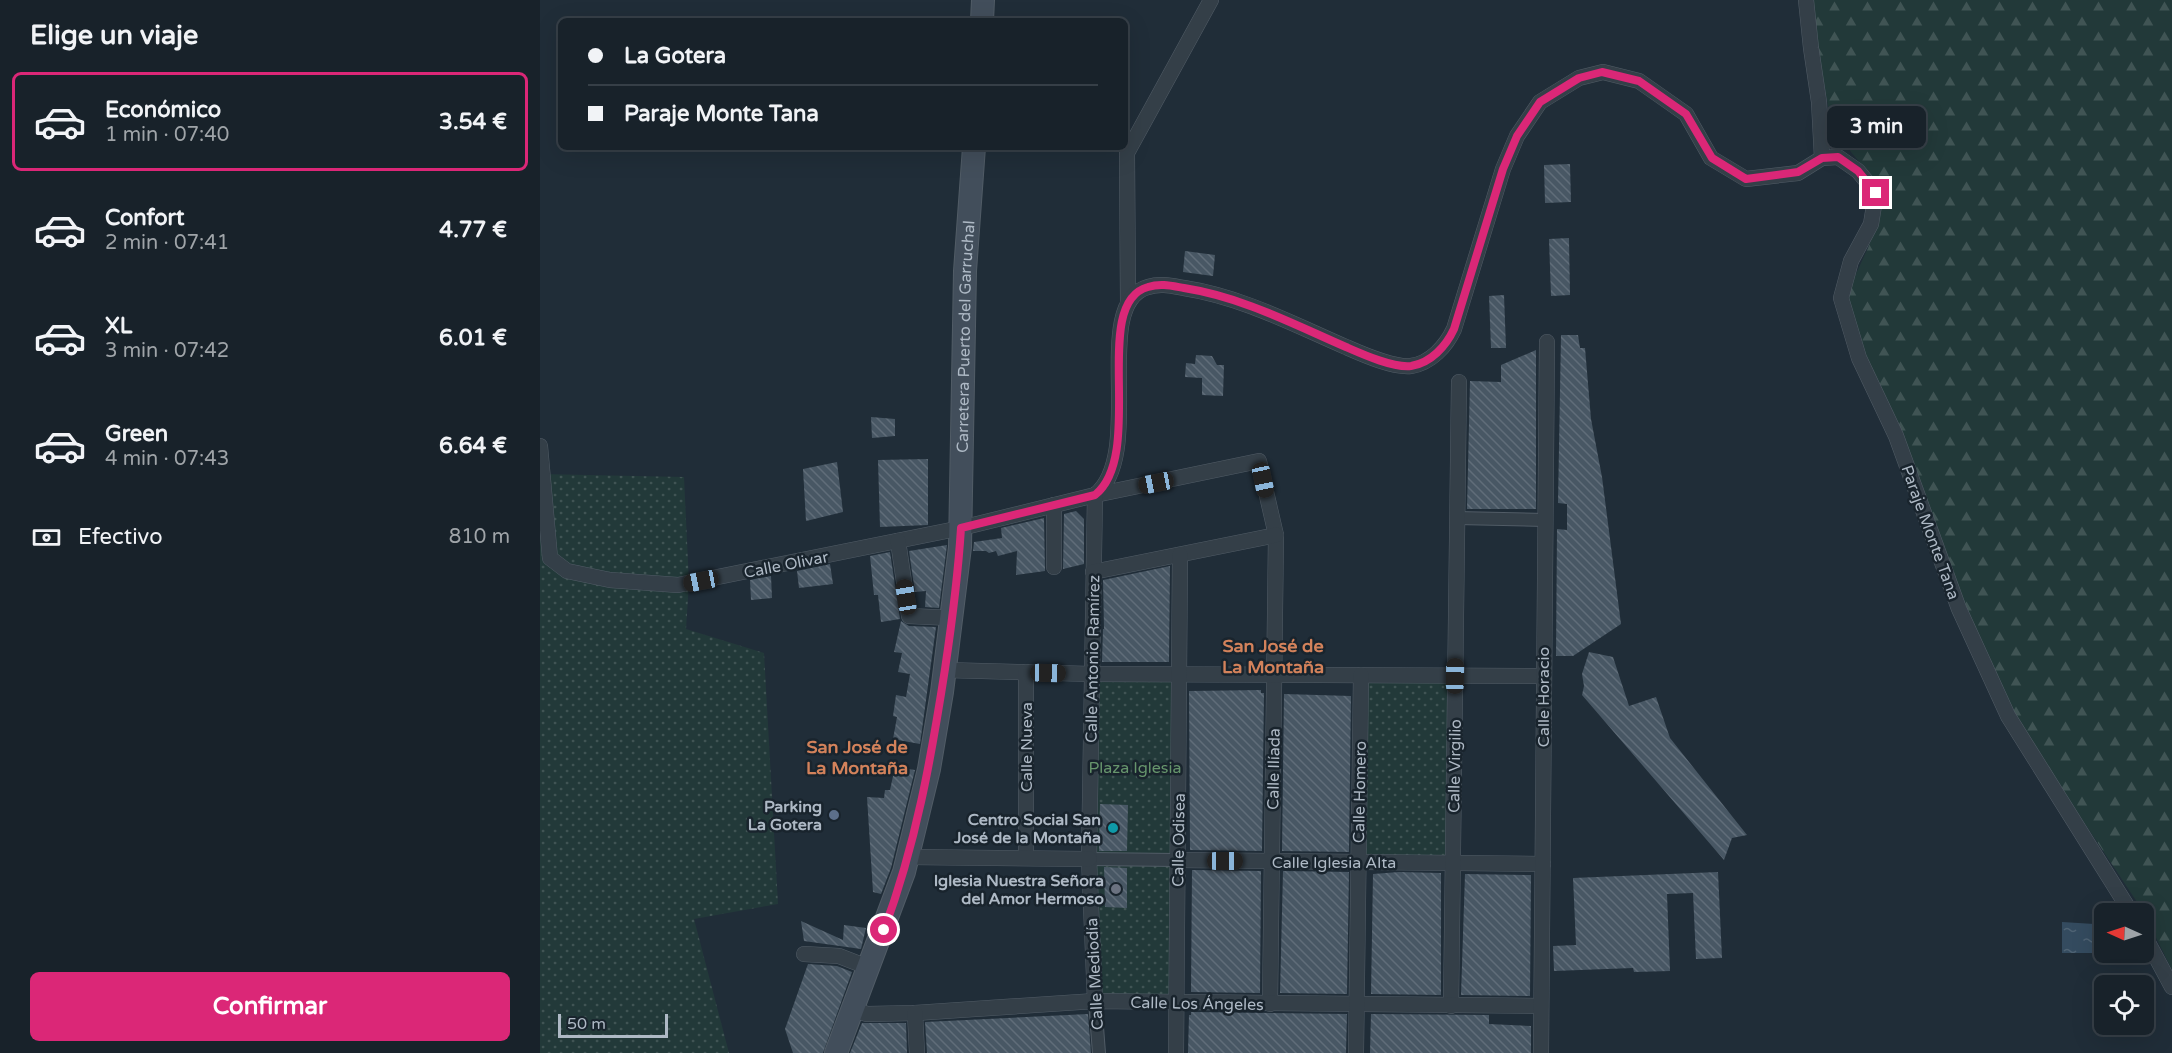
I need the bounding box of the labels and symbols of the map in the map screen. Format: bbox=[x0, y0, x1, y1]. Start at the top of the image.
callout: 3 min bbox=[1826, 106, 1926, 148]
route end bbox=[1862, 179, 1889, 206]
street label: Carretera Puerto del Garruchal bbox=[953, 220, 980, 453]
car bbox=[1250, 461, 1276, 499]
street label: Paraje Monte Tana bbox=[1896, 462, 1964, 602]
car bbox=[1137, 471, 1175, 495]
street label: Calle Olivar bbox=[742, 547, 831, 583]
car bbox=[682, 569, 720, 593]
street label: Calle Antonio Ramírez bbox=[1082, 575, 1104, 743]
car bbox=[894, 578, 918, 616]
district label: San José de La Montaña bbox=[1222, 635, 1324, 678]
street label: Calle Horacio bbox=[1534, 647, 1554, 747]
car bbox=[1446, 658, 1464, 694]
car bbox=[1030, 664, 1066, 682]
street label: Calle Nueva bbox=[1017, 702, 1037, 792]
street label: Calle Virgilio bbox=[1444, 719, 1466, 813]
street label: Calle Ilíada bbox=[1263, 728, 1285, 810]
district label: San José de La Montaña bbox=[806, 736, 908, 779]
street label: Calle Homero bbox=[1349, 741, 1371, 843]
park label: Plaza Iglesia bbox=[1089, 758, 1181, 778]
street label: Calle Odisea bbox=[1168, 793, 1190, 887]
place label: Parking La Gotera bbox=[748, 797, 822, 835]
marker: Parking La Gotera bbox=[827, 808, 841, 822]
place label: Centro Social San José de la Montaña bbox=[953, 810, 1101, 848]
marker: Centro Social San José de la Montaña bbox=[1106, 821, 1120, 835]
car bbox=[1207, 852, 1243, 870]
street label: Calle Iglesia Alta bbox=[1272, 853, 1396, 873]
place label: Iglesia Nuestra Señora del Amor Hermoso bbox=[934, 871, 1104, 909]
marker: Iglesia Nuestra Señora del Amor Hermoso bbox=[1109, 882, 1123, 896]
north arrow bbox=[2094, 903, 2154, 963]
route start bbox=[870, 916, 897, 943]
street label: Calle Mediodía bbox=[1082, 917, 1108, 1031]
street label: Calle Los Ángeles bbox=[1130, 993, 1264, 1015]
scale bar bbox=[558, 1011, 668, 1038]

